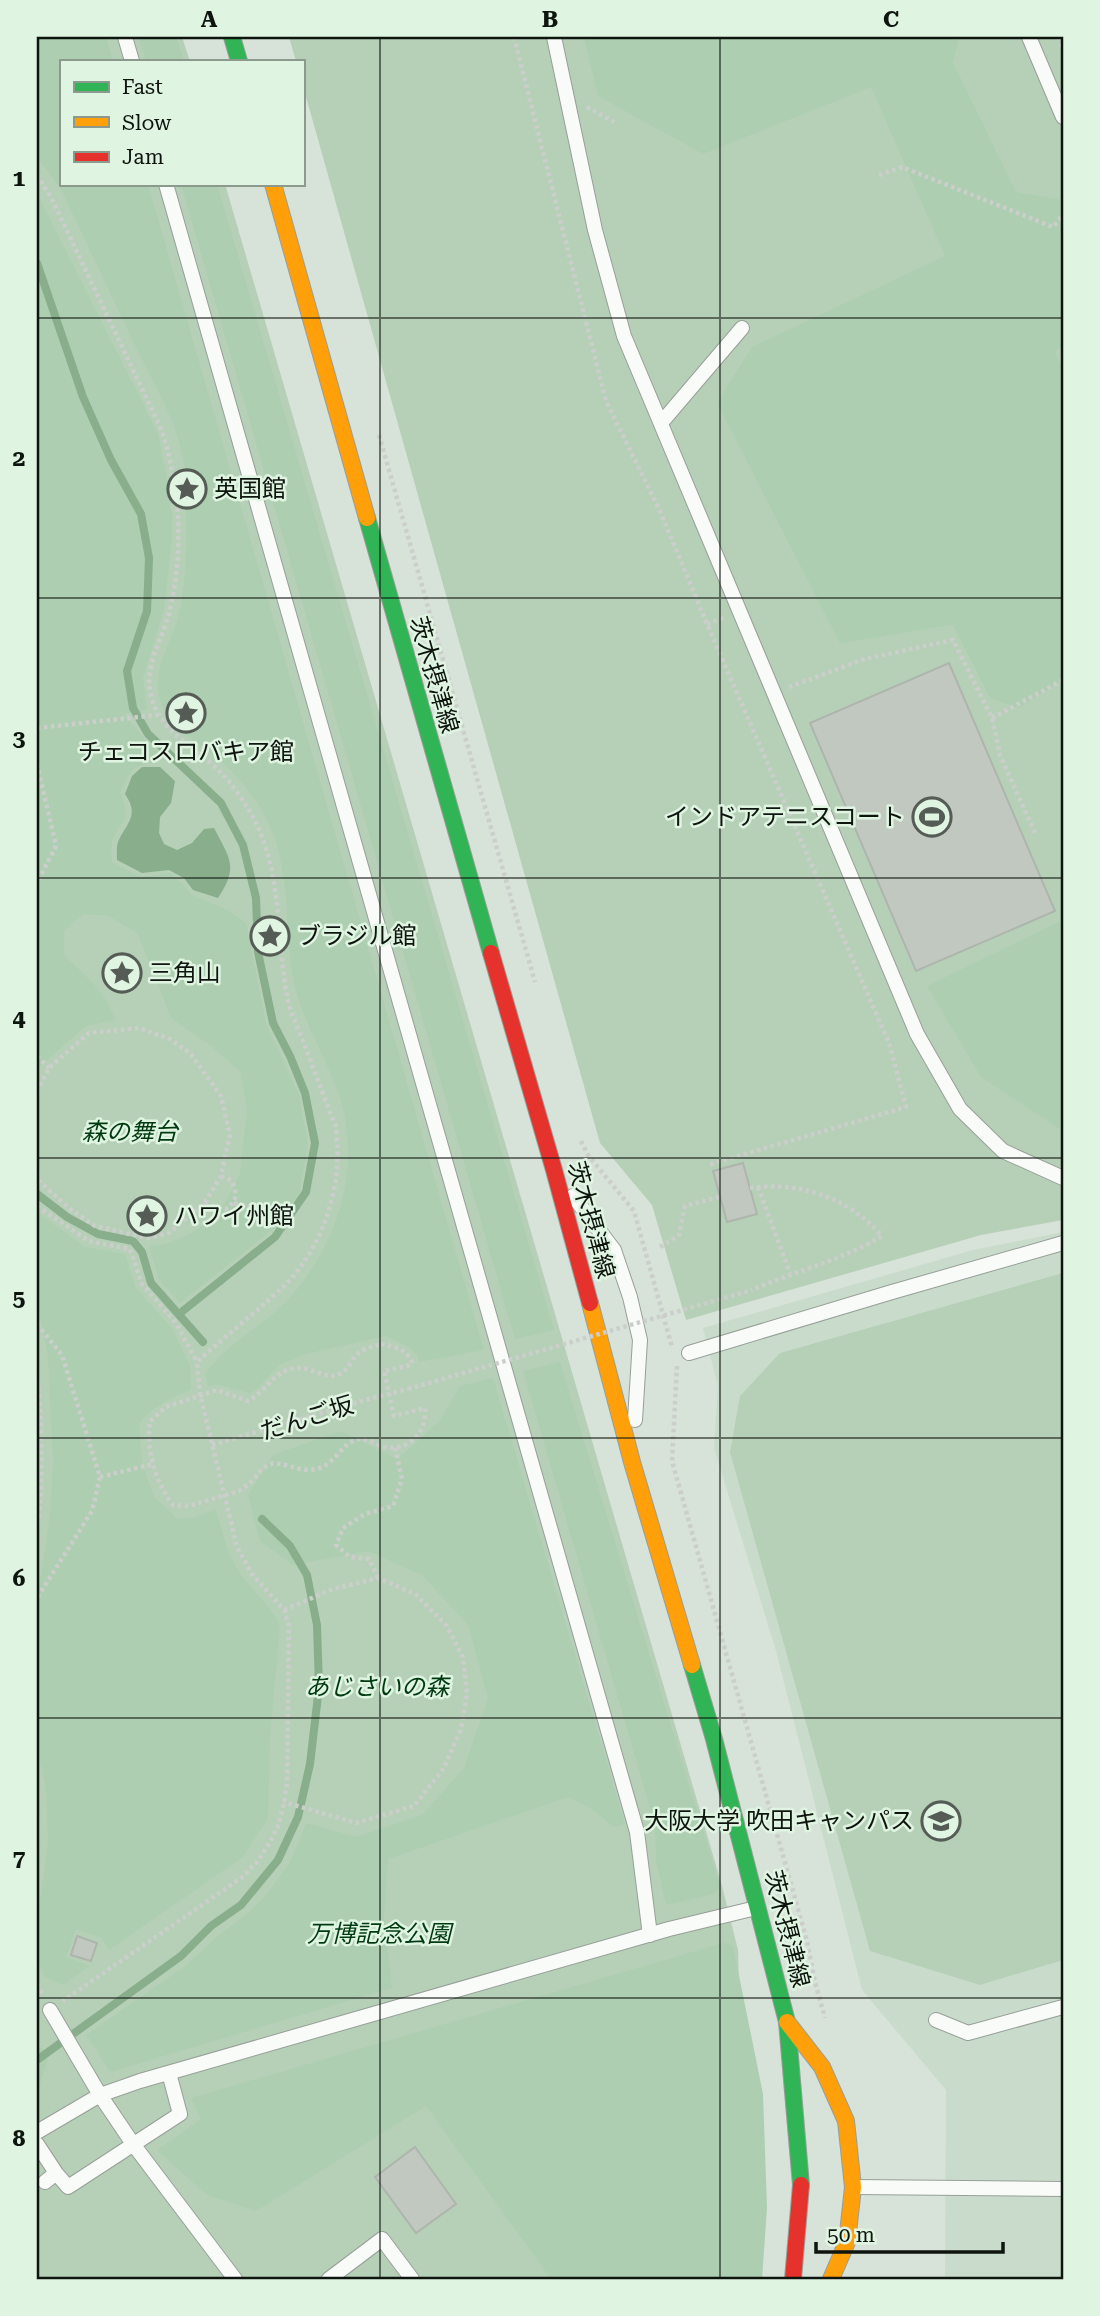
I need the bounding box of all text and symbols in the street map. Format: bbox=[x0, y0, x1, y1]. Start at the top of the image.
text: A bbox=[201, 6, 218, 33]
text: B bbox=[542, 6, 558, 33]
text: C bbox=[883, 6, 899, 33]
legend bbox=[60, 60, 304, 186]
text: Fast bbox=[122, 75, 163, 99]
text: Slow bbox=[122, 111, 172, 135]
text: Jam bbox=[122, 145, 164, 169]
text: 1 bbox=[13, 165, 26, 192]
text: 2 bbox=[13, 445, 25, 472]
place icon: 英国館 bbox=[166, 468, 208, 510]
place label: 英国館 bbox=[214, 475, 286, 503]
street label: 茨木摂津線 bbox=[404, 613, 464, 737]
place icon: チェコスロバキア館 bbox=[165, 692, 207, 734]
text: 3 bbox=[13, 725, 26, 752]
place label: チェコスロバキア館 bbox=[78, 738, 294, 766]
sports icon: インドアテニスコート bbox=[911, 796, 953, 838]
place label: インドアテニスコート bbox=[665, 803, 905, 831]
place icon: ブラジル館 bbox=[249, 915, 291, 957]
place label: ブラジル館 bbox=[297, 922, 417, 950]
place icon: 三角山 bbox=[101, 952, 143, 994]
place label: 三角山 bbox=[149, 959, 221, 987]
text: 4 bbox=[13, 1005, 26, 1032]
park label: 森の舞台 bbox=[82, 1118, 180, 1146]
street label: 茨木摂津線 bbox=[562, 1158, 620, 1282]
place icon: ハワイ州館 bbox=[126, 1195, 168, 1237]
place label: ハワイ州館 bbox=[174, 1202, 294, 1230]
text: 5 bbox=[13, 1285, 26, 1312]
street label: だんご坂 bbox=[257, 1391, 357, 1445]
text: 6 bbox=[13, 1565, 26, 1592]
park label: あじさいの森 bbox=[305, 1673, 451, 1701]
school or university icon: 大阪大学 吹田キャンパス bbox=[920, 1800, 962, 1842]
place label: 大阪大学 吹田キャンパス bbox=[644, 1807, 914, 1835]
text: 7 bbox=[13, 1845, 26, 1872]
street label: 茨木摂津線 bbox=[759, 1867, 815, 1991]
park label: 万博記念公園 bbox=[307, 1920, 454, 1948]
text: 8 bbox=[13, 2125, 26, 2152]
scale bar bbox=[816, 2211, 1004, 2255]
text: 50 m bbox=[827, 2223, 875, 2247]

